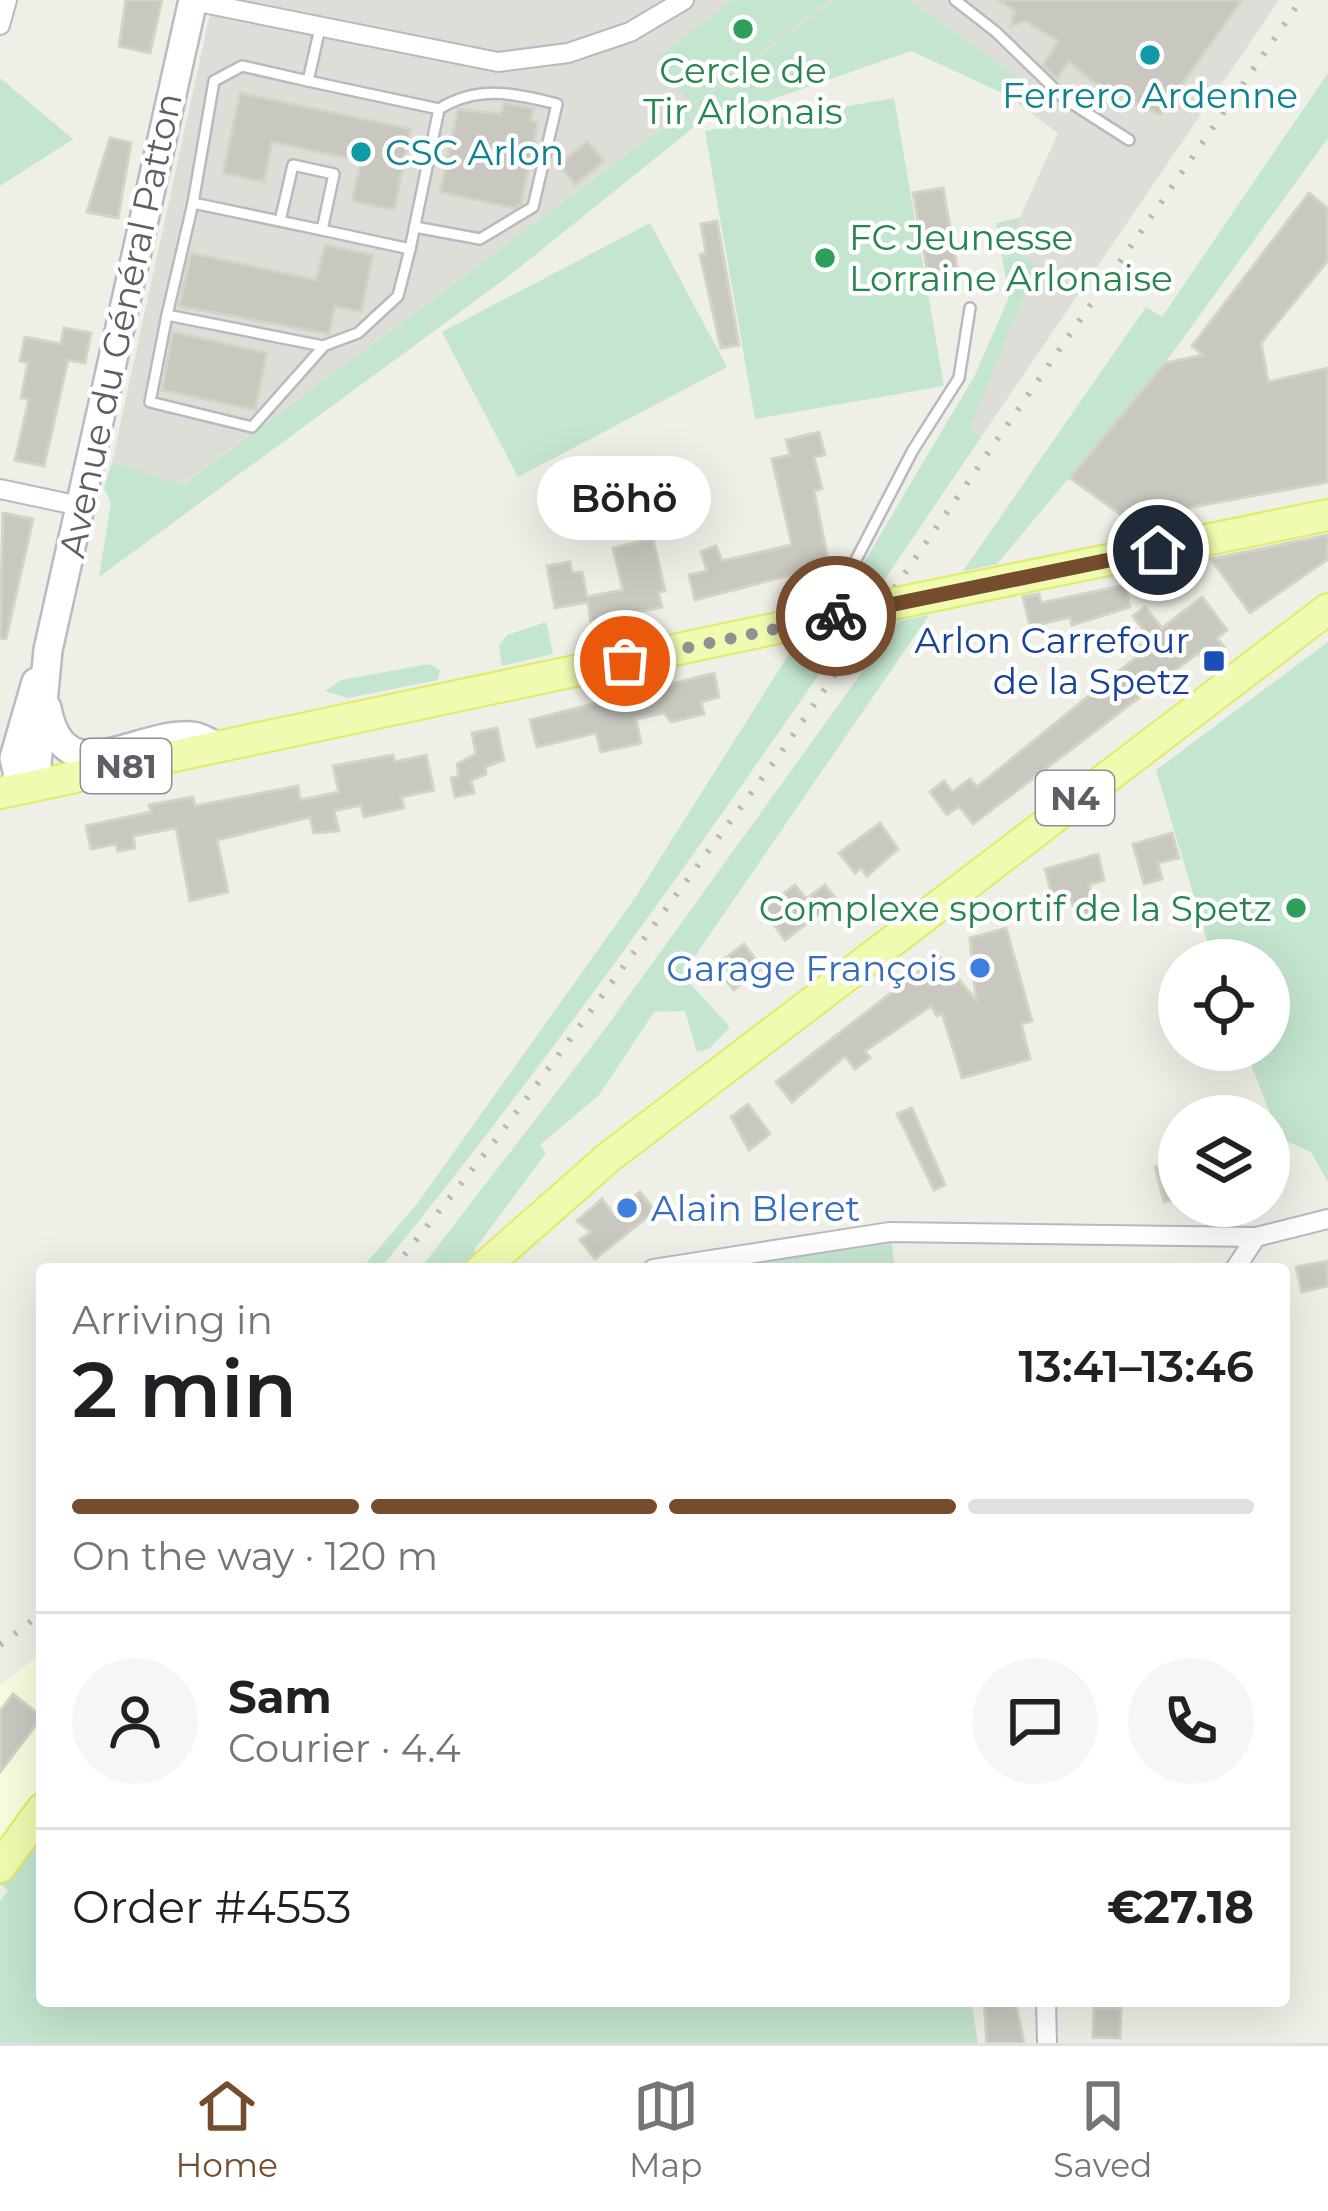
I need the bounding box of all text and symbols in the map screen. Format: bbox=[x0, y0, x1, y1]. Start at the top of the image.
marker: Cercle de Tir Arlonais bbox=[730, 16, 756, 42]
marker: Ferrero Ardenne bbox=[1137, 42, 1163, 68]
place label: Cercle de Tir Arlonais bbox=[643, 48, 843, 133]
place label: Ferrero Ardenne bbox=[1002, 73, 1298, 117]
street label: Avenue du Général Patton bbox=[49, 89, 191, 561]
place label: CSC Arlon bbox=[385, 130, 564, 174]
marker: CSC Arlon bbox=[348, 139, 374, 165]
place label: FC Jeunesse Lorraine Arlonaise bbox=[849, 215, 1173, 300]
marker: FC Jeunesse Lorraine Arlonaise bbox=[812, 245, 838, 271]
callout: Böhö bbox=[538, 457, 712, 541]
text: Böhö bbox=[571, 474, 677, 522]
pin bbox=[1107, 499, 1209, 601]
icon: home bbox=[1125, 517, 1191, 583]
courier bbox=[776, 556, 896, 676]
icon: bike bbox=[803, 583, 869, 649]
pin bbox=[574, 610, 676, 712]
place label: Arlon Carrefour de la Spetz bbox=[915, 618, 1190, 703]
icon: bag bbox=[592, 628, 658, 694]
marker: Arlon Carrefour de la Spetz bbox=[1201, 648, 1227, 674]
road number: N81 bbox=[81, 739, 171, 793]
road number: N4 bbox=[1036, 771, 1114, 825]
place label: Complexe sportif de la Spetz bbox=[759, 886, 1272, 930]
marker: Complexe sportif de la Spetz bbox=[1283, 895, 1309, 921]
map controls bbox=[1158, 939, 1290, 1227]
button: locate bbox=[1158, 939, 1290, 1071]
place label: Garage François bbox=[666, 946, 956, 990]
marker: Garage François bbox=[967, 955, 993, 981]
button: layers bbox=[1158, 1095, 1290, 1227]
place label: Alain Bleret bbox=[651, 1186, 860, 1230]
marker: Alain Bleret bbox=[614, 1195, 640, 1221]
text: Arriving in bbox=[72, 1296, 273, 1344]
text: 13:41–13:46 bbox=[1018, 1338, 1254, 1393]
text: 2 min bbox=[72, 1341, 297, 1437]
text: On the way · 120 m bbox=[72, 1532, 438, 1580]
button: person bbox=[72, 1658, 198, 1784]
button: chat bbox=[972, 1658, 1098, 1784]
button: phone bbox=[1128, 1658, 1254, 1784]
text: Sam bbox=[228, 1669, 332, 1724]
text: Courier · 4.4 bbox=[228, 1724, 461, 1772]
text: Order #4553 bbox=[72, 1879, 352, 1934]
text: €27.18 bbox=[1107, 1879, 1254, 1934]
tab: Home bbox=[176, 2073, 278, 2185]
tab: Map bbox=[629, 2073, 702, 2185]
tab: Saved bbox=[1053, 2073, 1152, 2185]

